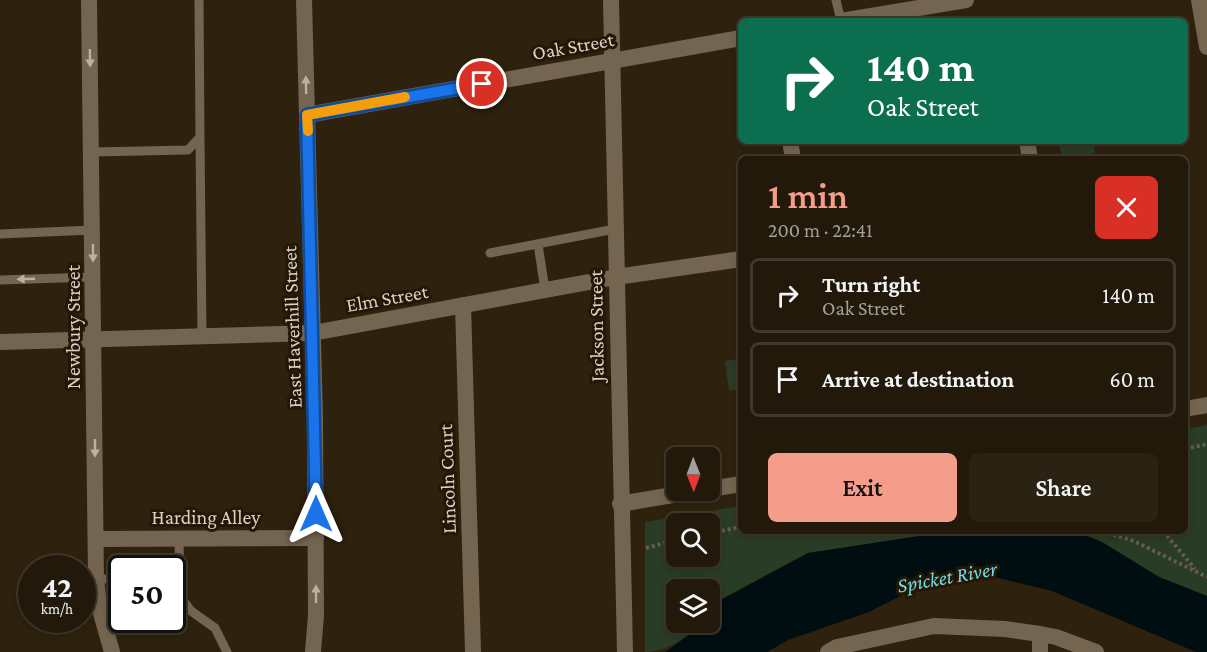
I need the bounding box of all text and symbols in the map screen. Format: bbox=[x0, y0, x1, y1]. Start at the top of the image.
street label: Oak Street bbox=[530, 28, 616, 64]
icon: right bbox=[768, 42, 846, 120]
text: 140 m bbox=[867, 43, 975, 90]
one-way arrow bbox=[86, 49, 95, 68]
pin bbox=[456, 58, 507, 109]
icon: arrive bbox=[465, 67, 498, 100]
one-way arrow bbox=[302, 76, 311, 95]
text: Oak Street bbox=[867, 92, 979, 122]
text: 1 min bbox=[768, 176, 848, 216]
button: close bbox=[1095, 176, 1158, 239]
text: 200 m · 22:41 bbox=[768, 219, 873, 241]
one-way arrow bbox=[89, 244, 98, 263]
street label: East Haverhill Street bbox=[278, 245, 306, 409]
street label: Newbury Street bbox=[62, 265, 85, 389]
street label: Jackson Street bbox=[584, 269, 609, 384]
text: Turn right bbox=[822, 272, 920, 297]
one-way arrow bbox=[16, 274, 35, 284]
icon: right bbox=[771, 279, 804, 312]
street label: Elm Street bbox=[344, 280, 430, 316]
text: 140 m bbox=[1102, 283, 1155, 308]
text: Oak Street bbox=[822, 297, 905, 319]
icon: arrive bbox=[771, 363, 804, 396]
text: Arrive at destination bbox=[822, 367, 1014, 392]
text: 60 m bbox=[1110, 367, 1155, 392]
street label: Lincoln Court bbox=[434, 423, 460, 534]
one-way arrow bbox=[90, 439, 100, 458]
north arrow bbox=[666, 447, 720, 501]
map controls bbox=[666, 447, 720, 633]
button: Exit bbox=[768, 453, 957, 522]
button: Share bbox=[969, 453, 1158, 522]
position arrow bbox=[284, 482, 348, 546]
street label: Harding Alley bbox=[152, 506, 261, 529]
button: search bbox=[666, 513, 720, 567]
speed limit sign: 50 bbox=[108, 555, 186, 633]
water label: Spicket River bbox=[895, 556, 999, 598]
text: 42 bbox=[41, 570, 73, 603]
button: layers bbox=[666, 579, 720, 633]
one-way arrow bbox=[311, 584, 321, 603]
text: km/h bbox=[41, 601, 73, 617]

